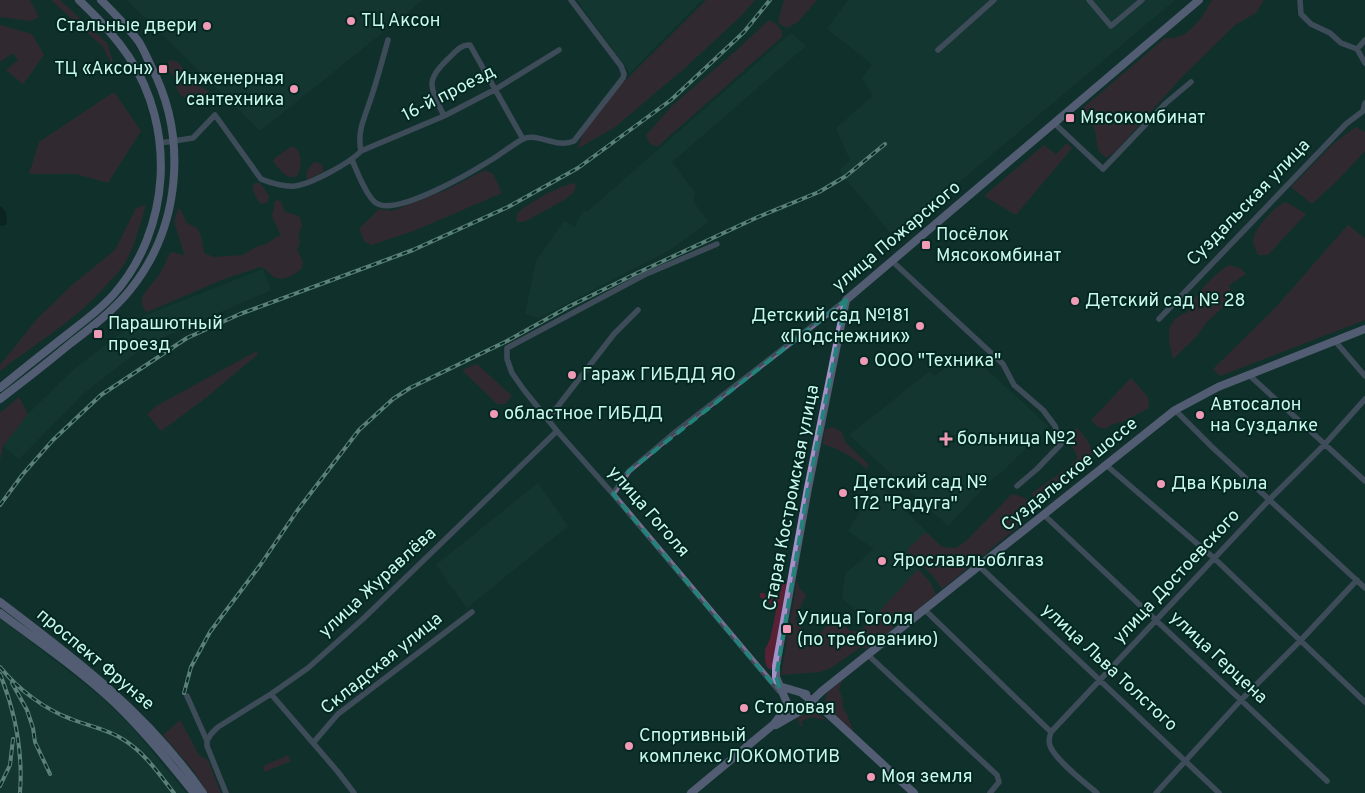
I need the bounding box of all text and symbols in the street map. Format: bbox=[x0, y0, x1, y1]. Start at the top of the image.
place label: ТЦ Аксон bbox=[361, 10, 440, 33]
place label: Стальные двери bbox=[56, 15, 197, 38]
marker: ТЦ Аксон bbox=[345, 15, 357, 27]
marker: Стальные двери bbox=[201, 20, 213, 32]
place label: ТЦ «Аксон» bbox=[54, 58, 153, 81]
street label: 16-й проезд bbox=[398, 61, 500, 127]
marker: ТЦ «Аксон» bbox=[157, 63, 169, 75]
place label: Инженерная сантехника bbox=[175, 68, 284, 112]
marker: Инженерная сантехника bbox=[288, 83, 300, 95]
place label: Мясокомбинат bbox=[1080, 107, 1206, 130]
marker: Мясокомбинат bbox=[1064, 112, 1076, 124]
street label: Суздальская улица bbox=[1182, 135, 1316, 271]
street label: улица Пожарского bbox=[828, 177, 966, 297]
place label: Посёлок Мясокомбинат bbox=[936, 224, 1062, 268]
marker: Посёлок Мясокомбинат bbox=[920, 239, 932, 251]
place label: Детский сад № 28 bbox=[1085, 290, 1246, 313]
marker: Детский сад № 28 bbox=[1069, 295, 1081, 307]
place label: Детский сад №181 «Подснежник» bbox=[751, 305, 910, 349]
place label: Парашютный проезд bbox=[108, 313, 223, 357]
marker: Детский сад №181 «Подснежник» bbox=[914, 320, 926, 332]
marker: Парашютный проезд bbox=[92, 328, 104, 340]
place label: ООО "Техника" bbox=[874, 350, 1001, 373]
marker: ООО "Техника" bbox=[858, 355, 870, 367]
place label: Гараж ГИБДД ЯО bbox=[582, 364, 736, 387]
marker: Гараж ГИБДД ЯО bbox=[566, 369, 578, 381]
street label: Старая Костромская улица bbox=[759, 383, 825, 613]
place label: Автосалон на Суздалке bbox=[1210, 394, 1318, 438]
place label: областное ГИБДД bbox=[504, 403, 663, 426]
marker: областное ГИБДД bbox=[488, 408, 500, 420]
marker: Автосалон на Суздалке bbox=[1194, 409, 1206, 421]
street label: Суздальское шоссе bbox=[997, 413, 1143, 537]
place label: больница №2 bbox=[957, 428, 1076, 451]
marker: больница №2 bbox=[939, 432, 953, 446]
street label: улица Гоголя bbox=[602, 462, 694, 562]
place label: Детский сад № 172 "Радуга" bbox=[853, 472, 987, 516]
place label: Два Крыла bbox=[1171, 473, 1267, 496]
marker: Два Крыла bbox=[1155, 478, 1167, 490]
marker: Детский сад № 172 "Радуга" bbox=[837, 487, 849, 499]
street label: улица Достоевского bbox=[1108, 505, 1246, 649]
street label: улица Журавлёва bbox=[314, 523, 442, 643]
place label: Ярославльоблгаз bbox=[892, 550, 1044, 573]
marker: Ярославльоблгаз bbox=[876, 555, 888, 567]
street label: улица Льва Толстого bbox=[1036, 599, 1182, 737]
street label: проспект Фрунзе bbox=[31, 604, 159, 716]
street label: улица Герцена bbox=[1164, 607, 1272, 709]
street label: Складская улица bbox=[317, 608, 447, 720]
place label: Улица Гоголя (по требованию) bbox=[797, 608, 938, 652]
marker: Улица Гоголя (по требованию) bbox=[781, 623, 793, 635]
place label: Столовая bbox=[754, 697, 835, 720]
marker: Столовая bbox=[738, 702, 750, 714]
place label: Спортивный комплекс ЛОКОМОТИВ bbox=[639, 725, 840, 769]
marker: Спортивный комплекс ЛОКОМОТИВ bbox=[623, 740, 635, 752]
place label: Моя земля bbox=[881, 766, 973, 789]
marker: Моя земля bbox=[865, 771, 877, 783]

